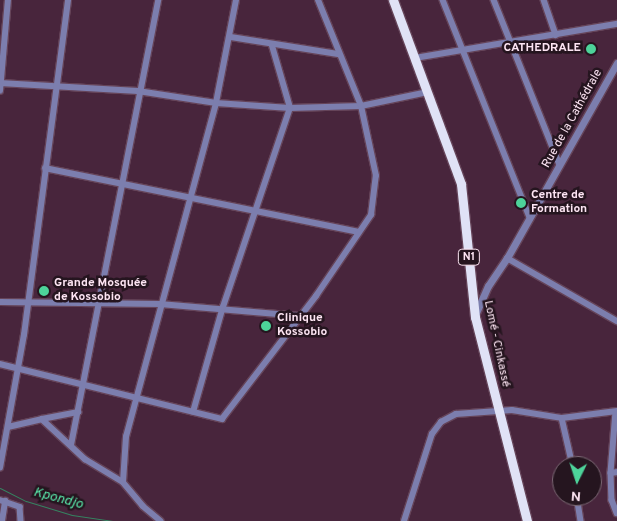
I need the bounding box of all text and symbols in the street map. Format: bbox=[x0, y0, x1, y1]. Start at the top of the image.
place label: CATHEDRALE bbox=[504, 42, 581, 56]
marker: CATHEDRALE bbox=[585, 43, 597, 55]
street label: Rue de la Cathédrale bbox=[540, 67, 606, 171]
place label: Centre de Formation bbox=[531, 189, 587, 217]
marker: Centre de Formation bbox=[515, 197, 527, 209]
road number: N1 bbox=[458, 248, 480, 266]
place label: Grande Mosquée de Kossobio bbox=[54, 277, 147, 305]
marker: Grande Mosquée de Kossobio bbox=[38, 285, 50, 297]
street label: Lomé - Cinkassé bbox=[480, 299, 512, 389]
place label: Clinique Kossobio bbox=[277, 312, 327, 340]
marker: Clinique Kossobio bbox=[259, 319, 273, 333]
north arrow bbox=[552, 456, 602, 506]
water label: Kpondjo bbox=[31, 484, 85, 514]
text: N bbox=[570, 487, 582, 504]

